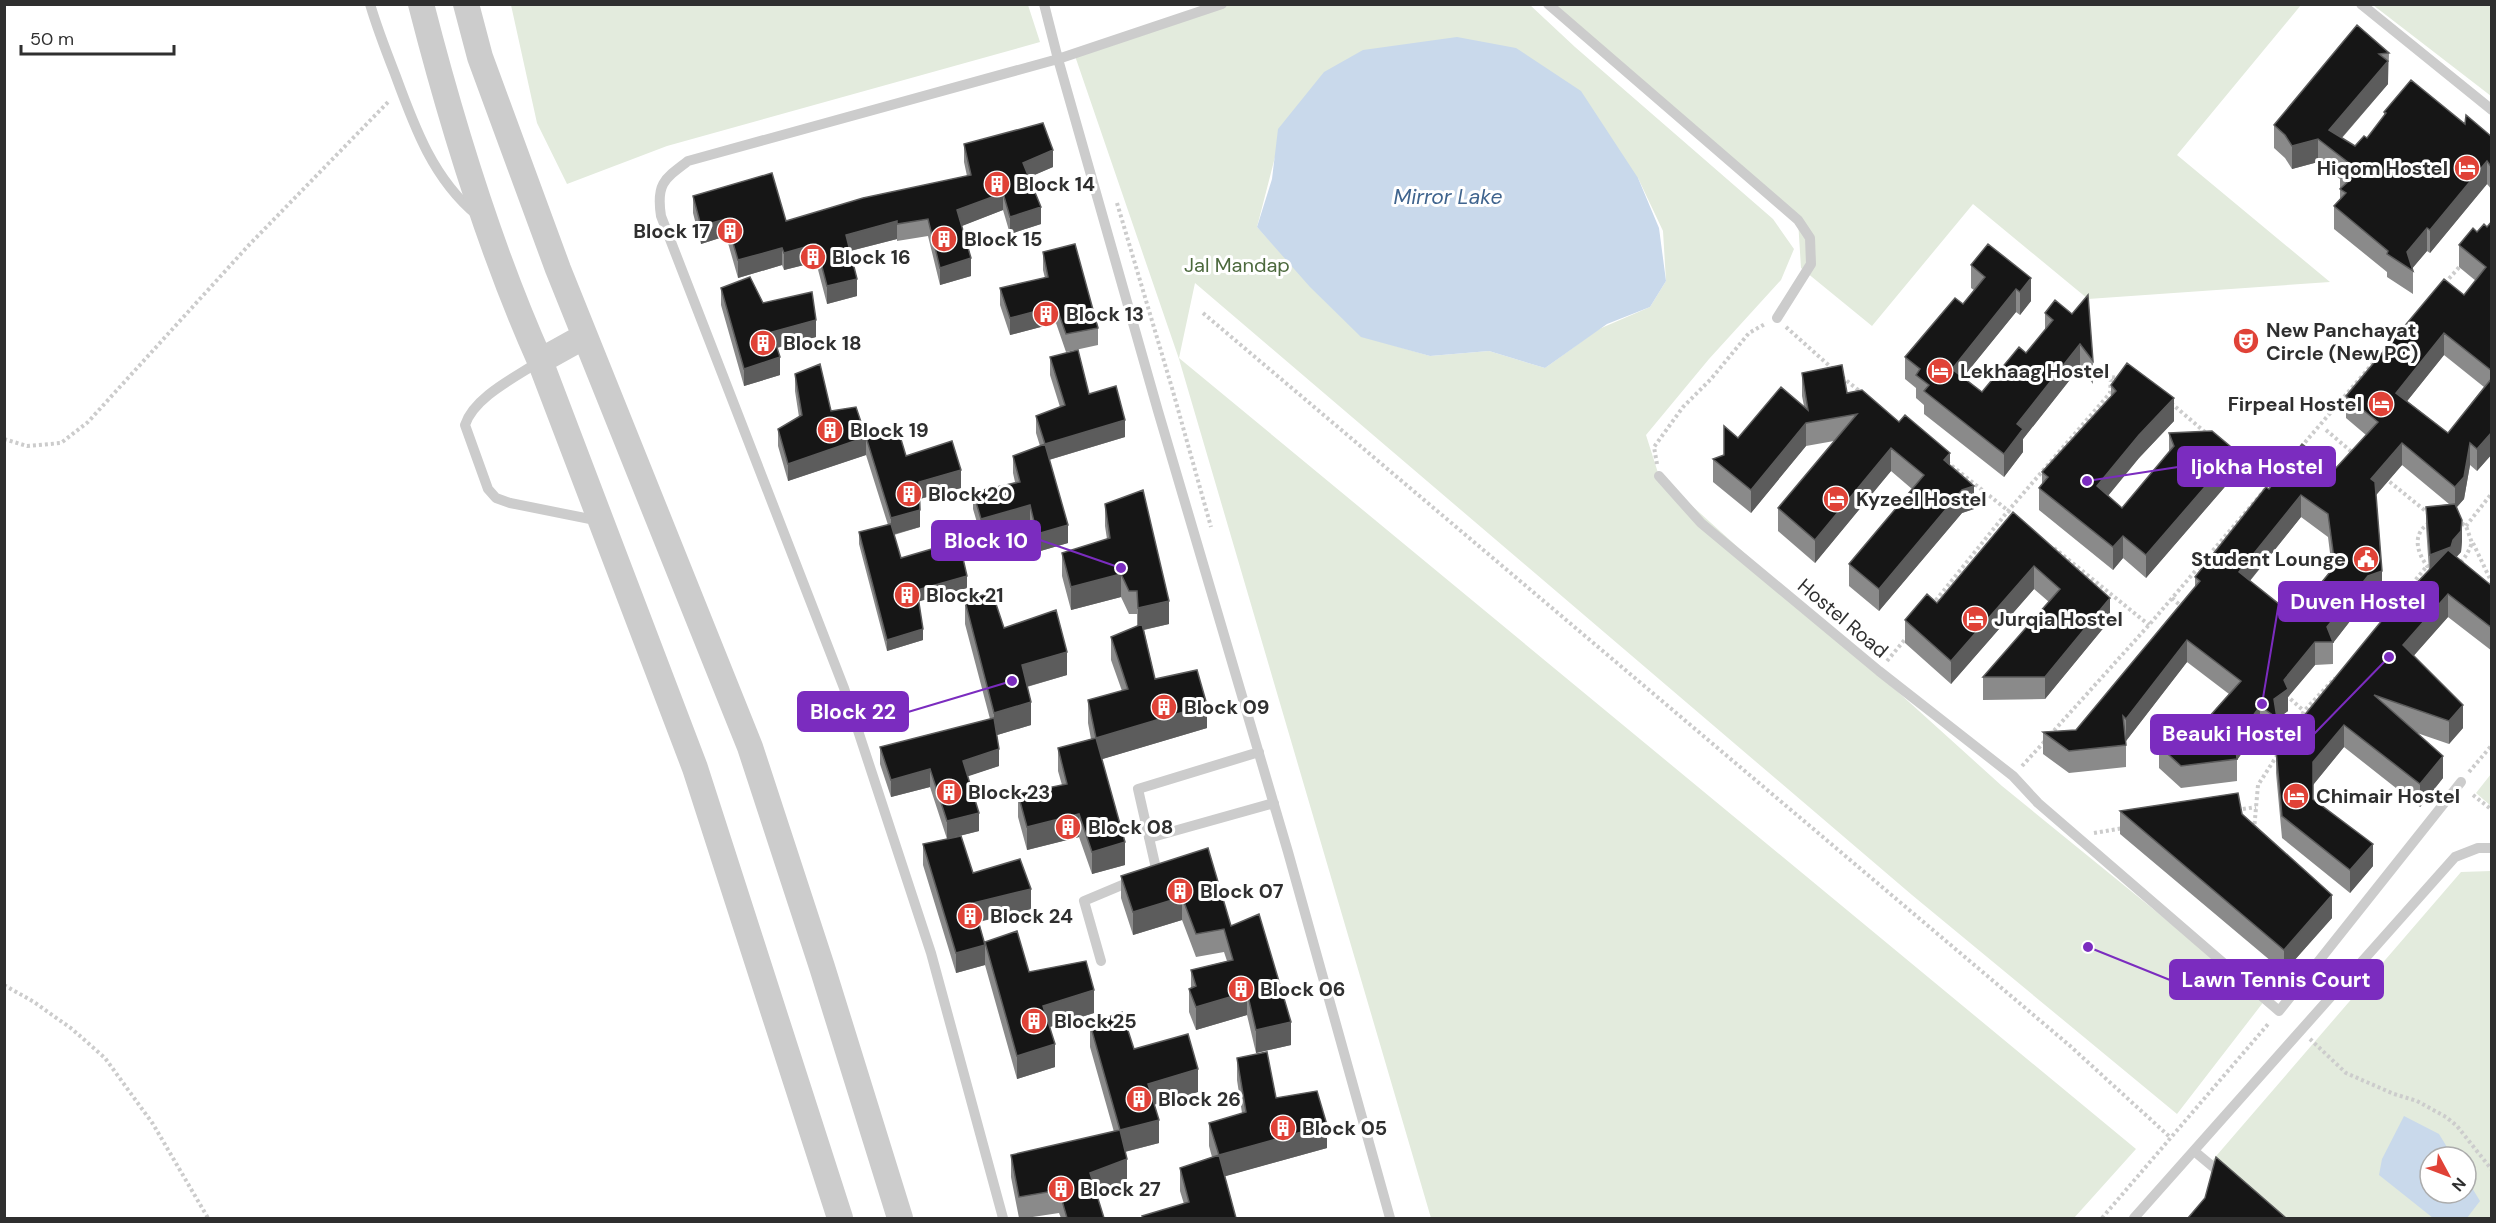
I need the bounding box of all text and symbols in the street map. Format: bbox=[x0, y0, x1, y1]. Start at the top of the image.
scale bar bbox=[21, 18, 174, 56]
text: 50 m bbox=[30, 27, 74, 51]
hotel icon: Hiqom Hostel bbox=[2452, 153, 2482, 183]
place label: Hiqom Hostel bbox=[2317, 155, 2448, 181]
building icon: Block 14 bbox=[982, 169, 1012, 199]
place label: Block 14 bbox=[1016, 171, 1095, 197]
water label: Mirror Lake bbox=[1393, 183, 1503, 211]
building icon: Block 17 bbox=[715, 216, 745, 246]
place label: Block 17 bbox=[633, 218, 710, 244]
building icon: Block 15 bbox=[929, 224, 959, 254]
place label: Block 15 bbox=[964, 226, 1042, 252]
building icon: Block 16 bbox=[798, 242, 828, 272]
place label: Block 16 bbox=[832, 244, 911, 270]
park label: Jal Mandap bbox=[1184, 252, 1290, 278]
building icon: Block 13 bbox=[1031, 299, 1061, 329]
place label: Block 13 bbox=[1066, 301, 1144, 327]
place label: New Panchayat Circle (New PC) bbox=[2266, 317, 2418, 366]
theatre icon: New Panchayat Circle (New PC) bbox=[2231, 326, 2261, 356]
building icon: Block 18 bbox=[748, 328, 778, 358]
place label: Block 18 bbox=[783, 330, 862, 356]
hotel icon: Lekhaag Hostel bbox=[1925, 356, 1955, 386]
place label: Lekhaag Hostel bbox=[1960, 358, 2109, 384]
hotel icon: Firpeal Hostel bbox=[2366, 389, 2396, 419]
place label: Firpeal Hostel bbox=[2228, 391, 2362, 417]
building icon: Block 19 bbox=[815, 415, 845, 445]
place label: Block 19 bbox=[850, 417, 929, 443]
callout: Ijokha Hostel bbox=[2178, 447, 2335, 486]
text: Ijokha Hostel bbox=[2191, 453, 2323, 481]
building icon: Block 20 bbox=[894, 479, 924, 509]
place label: Block 20 bbox=[928, 481, 1012, 507]
hotel icon: Kyzeel Hostel bbox=[1821, 484, 1851, 514]
place label: Kyzeel Hostel bbox=[1856, 486, 1987, 512]
callout: Block 10 bbox=[932, 521, 1040, 560]
text: Block 10 bbox=[944, 527, 1028, 555]
public building icon: Student Lounge bbox=[2351, 544, 2381, 574]
place label: Student Lounge bbox=[2191, 546, 2346, 572]
street label: Hostel Road bbox=[1792, 573, 1894, 663]
building icon: Block 21 bbox=[892, 580, 922, 610]
place label: Block 21 bbox=[926, 582, 1004, 608]
callout: Duven Hostel bbox=[2279, 582, 2438, 621]
text: Duven Hostel bbox=[2290, 588, 2426, 616]
hotel icon: Jurqia Hostel bbox=[1960, 604, 1990, 634]
place label: Jurqia Hostel bbox=[1994, 606, 2123, 632]
callout: Block 22 bbox=[798, 692, 908, 731]
building icon: Block 09 bbox=[1149, 692, 1179, 722]
place label: Block 09 bbox=[1184, 694, 1269, 720]
text: Block 22 bbox=[810, 698, 896, 726]
callout: Beauki Hostel bbox=[2151, 715, 2314, 754]
text: Beauki Hostel bbox=[2162, 720, 2302, 748]
building icon: Block 23 bbox=[934, 777, 964, 807]
place label: Block 23 bbox=[968, 779, 1050, 805]
hotel icon: Chimair Hostel bbox=[2281, 781, 2311, 811]
place label: Chimair Hostel bbox=[2316, 783, 2460, 809]
building icon: Block 08 bbox=[1053, 812, 1083, 842]
place label: Block 08 bbox=[1088, 814, 1173, 840]
building icon: Block 07 bbox=[1165, 876, 1195, 906]
place label: Block 07 bbox=[1200, 878, 1284, 904]
building icon: Block 24 bbox=[955, 901, 985, 931]
place label: Block 24 bbox=[990, 903, 1073, 929]
callout: Lawn Tennis Court bbox=[2170, 960, 2383, 999]
text: Lawn Tennis Court bbox=[2181, 966, 2371, 994]
building icon: Block 06 bbox=[1226, 974, 1256, 1004]
place label: Block 06 bbox=[1260, 976, 1345, 1002]
building icon: Block 25 bbox=[1019, 1006, 1049, 1036]
place label: Block 25 bbox=[1054, 1008, 1137, 1034]
building icon: Block 26 bbox=[1124, 1084, 1154, 1114]
place label: Block 26 bbox=[1158, 1086, 1241, 1112]
building icon: Block 05 bbox=[1268, 1113, 1298, 1143]
place label: Block 05 bbox=[1302, 1115, 1387, 1141]
north arrow bbox=[2418, 1145, 2478, 1205]
text: N bbox=[2447, 1173, 2471, 1196]
building icon: Block 27 bbox=[1046, 1174, 1076, 1204]
place label: Block 27 bbox=[1080, 1176, 1161, 1202]

